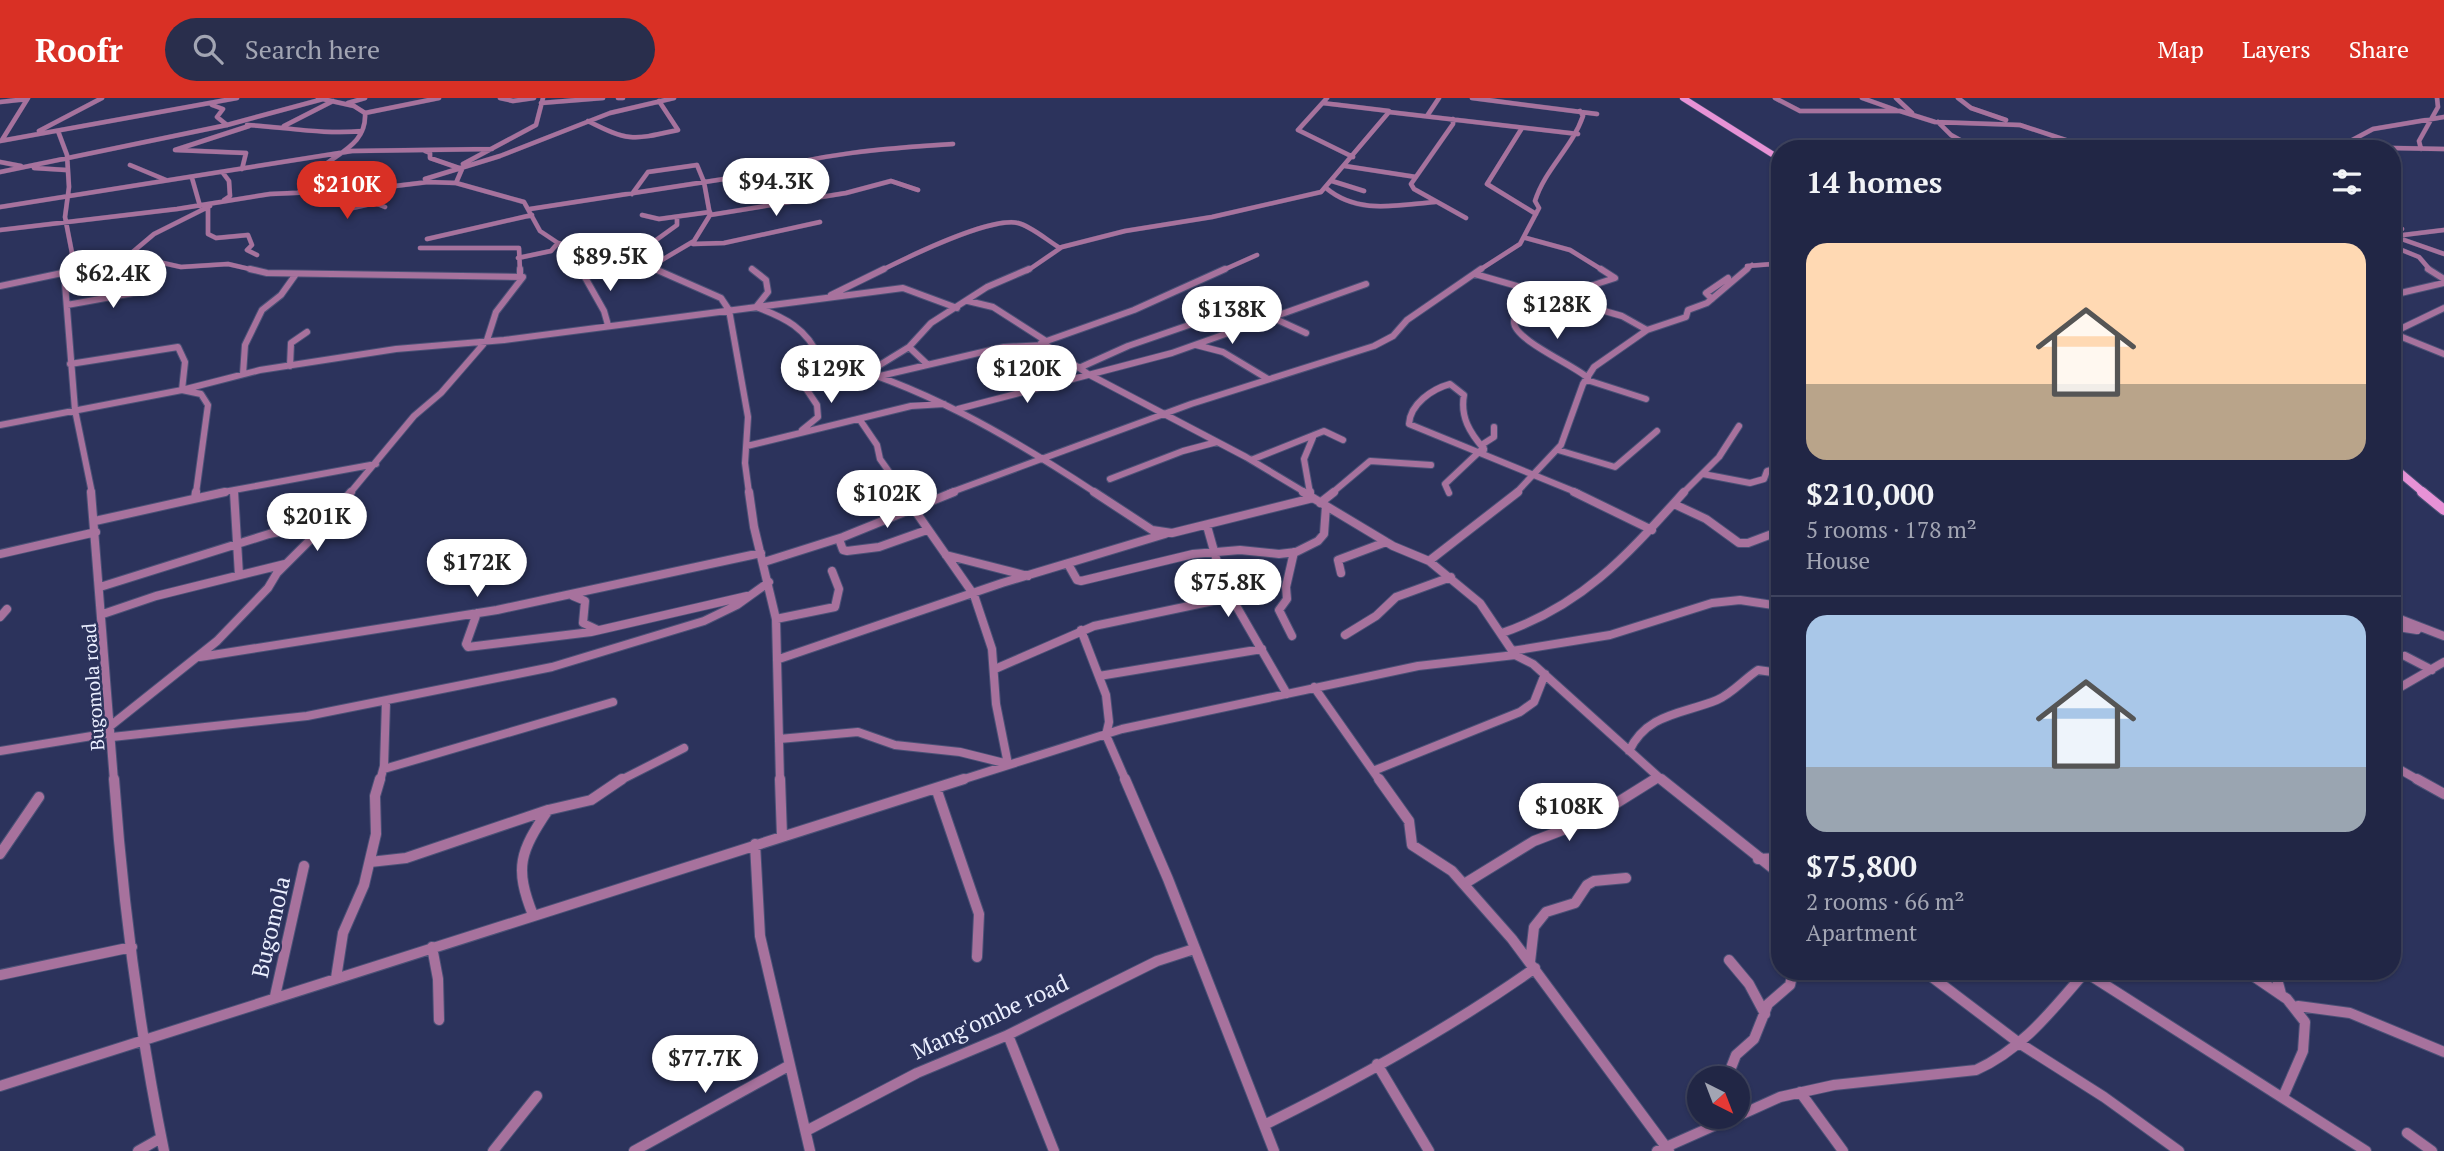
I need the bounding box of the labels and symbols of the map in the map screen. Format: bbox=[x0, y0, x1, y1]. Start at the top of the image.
pin: $94.3K bbox=[719, 158, 833, 218]
pin: $210K bbox=[298, 162, 396, 221]
pin: $89.5K bbox=[553, 234, 667, 293]
pin: $62.4K bbox=[56, 250, 170, 310]
pin: $128K bbox=[1508, 282, 1606, 341]
pin: $138K bbox=[1183, 286, 1281, 346]
pin: $129K bbox=[782, 345, 880, 405]
pin: $120K bbox=[978, 345, 1076, 405]
pin: $102K bbox=[838, 470, 936, 530]
pin: $201K bbox=[268, 494, 366, 553]
pin: $172K bbox=[428, 540, 526, 599]
pin: $75.8K bbox=[1171, 560, 1285, 619]
street label: Bugomola road bbox=[76, 622, 109, 752]
pin: $108K bbox=[1520, 784, 1618, 843]
street label: Bugomola bbox=[244, 873, 297, 981]
street label: Mang'ombe road bbox=[906, 967, 1073, 1066]
pin: $77.7K bbox=[648, 1035, 762, 1095]
north arrow bbox=[1687, 1066, 1750, 1129]

